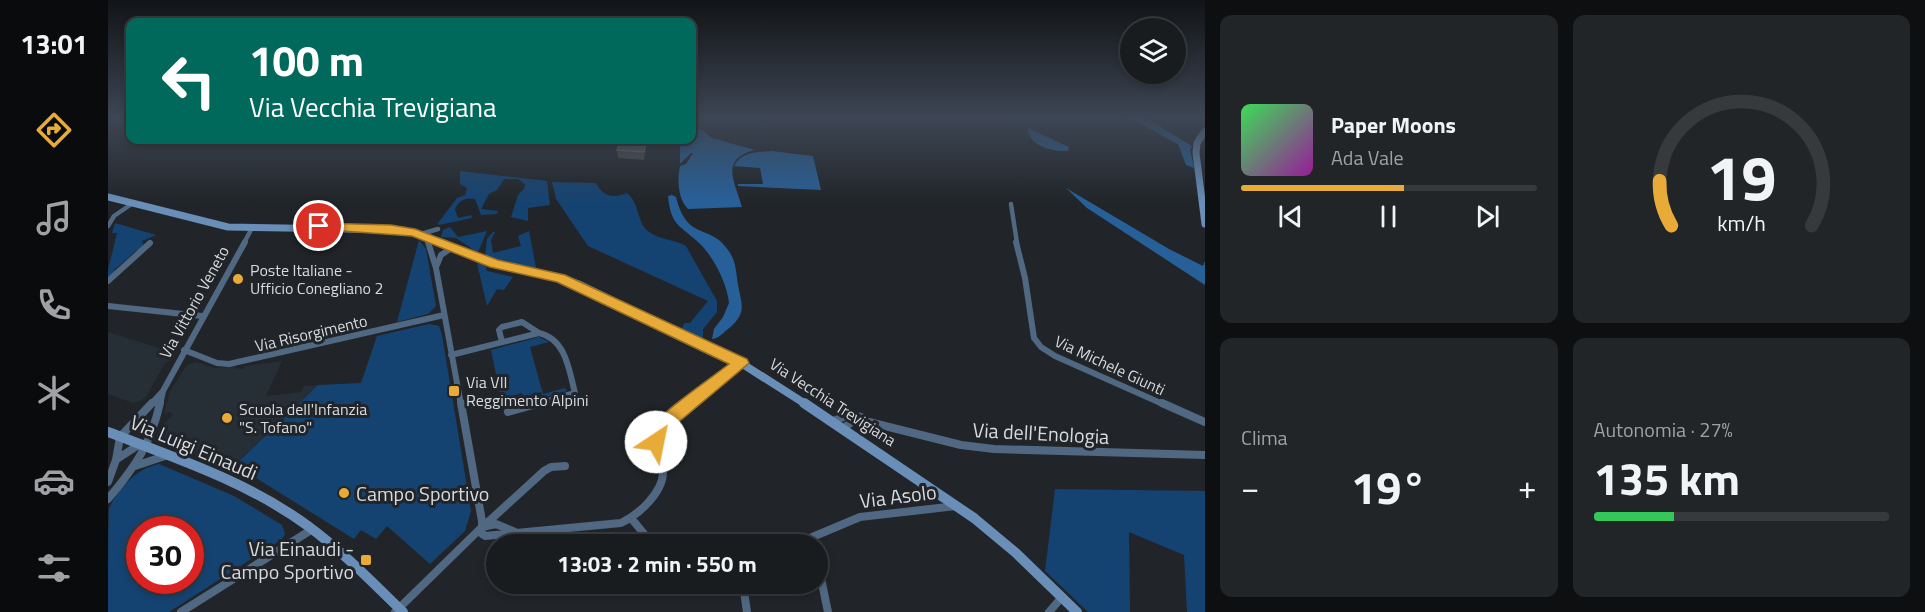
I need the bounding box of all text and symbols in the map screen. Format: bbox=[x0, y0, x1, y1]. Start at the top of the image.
map controls bbox=[1120, 18, 1186, 84]
button: layers bbox=[1120, 18, 1186, 84]
text: 13:01 bbox=[20, 23, 88, 64]
text: 100 m bbox=[249, 28, 364, 92]
icon: left bbox=[150, 42, 228, 120]
text: Via Vecchia Trevigiana bbox=[249, 86, 496, 127]
text: Paper Moons bbox=[1331, 108, 1456, 142]
icon: directions bbox=[33, 109, 75, 151]
text: 19 bbox=[1706, 129, 1776, 224]
text: Ada Vale bbox=[1331, 142, 1404, 173]
icon: music bbox=[33, 197, 75, 239]
pin bbox=[293, 200, 344, 251]
icon: previous bbox=[1274, 200, 1307, 233]
icon: pause bbox=[1372, 200, 1405, 233]
icon: next bbox=[1471, 200, 1504, 233]
text: km/h bbox=[1717, 207, 1766, 239]
icon: arrive bbox=[302, 209, 335, 242]
street label: Via Vittorio Veneto bbox=[153, 241, 235, 363]
place label: Poste Italiane - Ufficio Conegliano 2 bbox=[250, 258, 383, 300]
marker: Poste Italiane - Ufficio Conegliano 2 bbox=[231, 272, 245, 286]
icon: phone bbox=[33, 284, 75, 326]
street label: Via Risorgimento bbox=[252, 308, 370, 358]
street label: Via Michele Giunti bbox=[1051, 329, 1169, 401]
street label: Via Vecchia Trevigiana bbox=[765, 352, 901, 452]
place label: Via VII Reggimento Alpini bbox=[466, 370, 589, 412]
icon: climate bbox=[33, 372, 75, 414]
marker: Via VII Reggimento Alpini bbox=[447, 384, 461, 398]
place label: Scuola dell'Infanzia "S. Tofano" bbox=[239, 397, 367, 439]
street label: Via Luigi Einaudi bbox=[125, 406, 263, 488]
position arrow bbox=[624, 410, 688, 474]
marker: Scuola dell'Infanzia "S. Tofano" bbox=[220, 411, 234, 425]
street label: Via dell'Enologia bbox=[972, 414, 1110, 452]
text: Autonomia · 27% bbox=[1594, 414, 1733, 445]
text: Clima bbox=[1241, 422, 1288, 453]
text: 135 km bbox=[1594, 444, 1740, 512]
text: 19° bbox=[1351, 453, 1427, 521]
icon: car bbox=[33, 460, 75, 502]
text: − bbox=[1241, 462, 1259, 512]
text: + bbox=[1518, 462, 1536, 512]
street label: Via Asolo bbox=[858, 476, 938, 516]
place label: Campo Sportivo bbox=[356, 478, 489, 509]
marker: Campo Sportivo bbox=[337, 486, 351, 500]
speed limit sign: 30 bbox=[126, 516, 204, 594]
place label: Via Einaudi - Campo Sportivo bbox=[221, 533, 354, 587]
icon: filters bbox=[33, 547, 75, 589]
text: 13:03 · 2 min · 550 m bbox=[557, 547, 757, 581]
marker: Via Einaudi - Campo Sportivo bbox=[359, 553, 373, 567]

